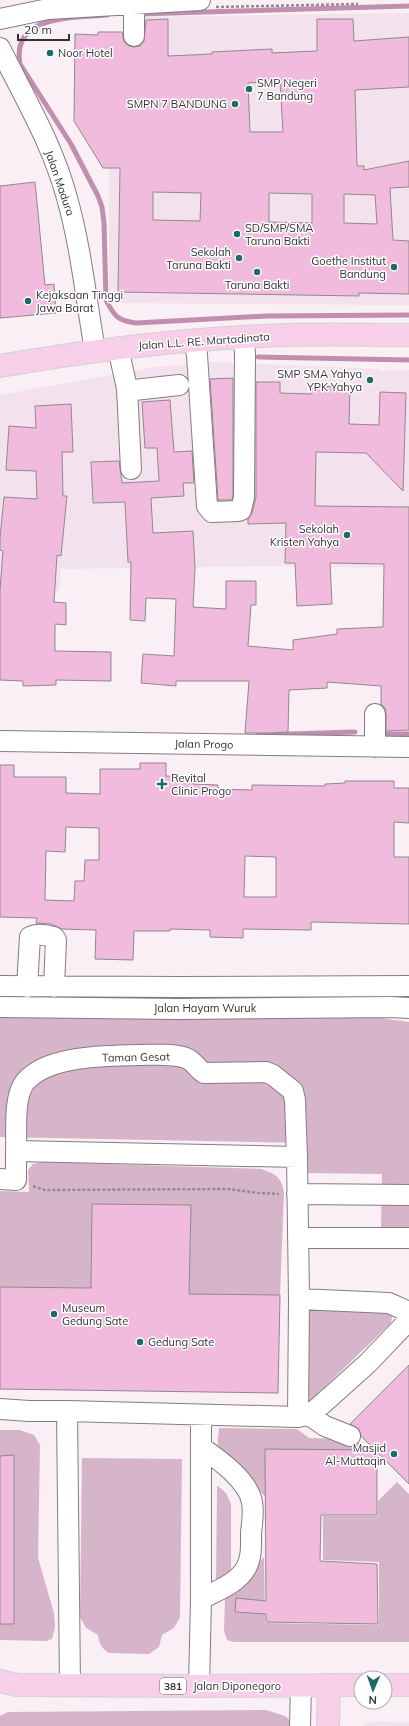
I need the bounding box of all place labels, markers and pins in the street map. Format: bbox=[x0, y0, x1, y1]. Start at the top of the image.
place label: Noor Hotel bbox=[58, 46, 113, 60]
marker: Noor Hotel bbox=[45, 48, 55, 58]
place label: SMP Negeri 7 Bandung bbox=[257, 76, 317, 103]
marker: SMP Negeri 7 Bandung bbox=[244, 84, 254, 94]
place label: SMPN 7 BANDUNG bbox=[127, 97, 227, 111]
marker: SMPN 7 BANDUNG bbox=[230, 99, 240, 109]
place label: SD/SMP/SMA Taruna Bakti bbox=[245, 221, 313, 248]
marker: SD/SMP/SMA Taruna Bakti bbox=[232, 229, 242, 239]
place label: Sekolah Taruna Bakti bbox=[166, 245, 231, 272]
marker: Sekolah Taruna Bakti bbox=[234, 253, 244, 263]
place label: Goethe Institut Bandung bbox=[311, 254, 386, 281]
marker: Goethe Institut Bandung bbox=[389, 262, 399, 272]
marker: Taruna Bakti bbox=[252, 267, 262, 277]
place label: Taruna Bakti bbox=[225, 278, 289, 292]
place label: Kejaksaan Tinggi Jawa Barat bbox=[36, 288, 123, 315]
marker: Kejaksaan Tinggi Jawa Barat bbox=[23, 296, 33, 306]
place label: SMP SMA Yahya YPK Yahya bbox=[277, 367, 362, 394]
marker: SMP SMA Yahya YPK Yahya bbox=[365, 375, 375, 385]
place label: Sekolah Kristen Yahya bbox=[270, 522, 339, 549]
marker: Sekolah Kristen Yahya bbox=[342, 530, 352, 540]
place label: Revital Clinic Progo bbox=[171, 771, 231, 798]
marker: Revital Clinic Progo bbox=[156, 778, 168, 790]
place label: Museum Gedung Sate bbox=[62, 1301, 128, 1328]
marker: Museum Gedung Sate bbox=[49, 1309, 59, 1319]
place label: Gedung Sate bbox=[148, 1335, 214, 1349]
marker: Gedung Sate bbox=[135, 1337, 145, 1347]
place label: Masjid Al-Muttaqin bbox=[325, 1441, 386, 1468]
marker: Masjid Al-Muttaqin bbox=[389, 1449, 399, 1459]

